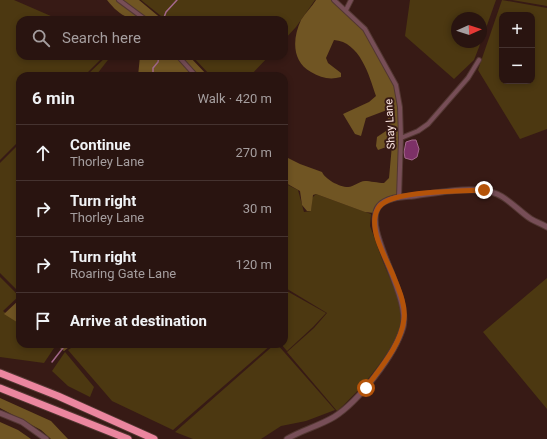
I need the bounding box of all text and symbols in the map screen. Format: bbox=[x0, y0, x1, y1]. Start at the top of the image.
north arrow bbox=[451, 12, 487, 48]
map controls bbox=[499, 12, 535, 84]
button: + bbox=[499, 12, 535, 48]
search box bbox=[16, 16, 288, 60]
icon: search bbox=[30, 27, 52, 49]
text: Search here bbox=[62, 29, 141, 47]
button: − bbox=[499, 48, 535, 84]
text: 6 min bbox=[32, 88, 75, 108]
text: Walk · 420 m bbox=[197, 91, 272, 106]
street label: Shay Lane bbox=[382, 98, 398, 149]
text: Continue bbox=[70, 136, 131, 154]
icon: ahead bbox=[32, 142, 54, 164]
text: 270 m bbox=[235, 145, 272, 160]
text: Thorley Lane bbox=[70, 154, 144, 169]
route end bbox=[475, 181, 493, 199]
text: Turn right bbox=[70, 192, 136, 210]
icon: right bbox=[32, 198, 54, 220]
text: 30 m bbox=[243, 201, 272, 216]
text: Thorley Lane bbox=[70, 210, 144, 225]
text: Turn right bbox=[70, 248, 136, 266]
icon: right bbox=[32, 254, 54, 276]
text: 120 m bbox=[235, 257, 272, 272]
text: Roaring Gate Lane bbox=[70, 266, 176, 281]
icon: arrive bbox=[32, 310, 54, 332]
text: Arrive at destination bbox=[70, 312, 207, 330]
route start bbox=[357, 379, 375, 397]

